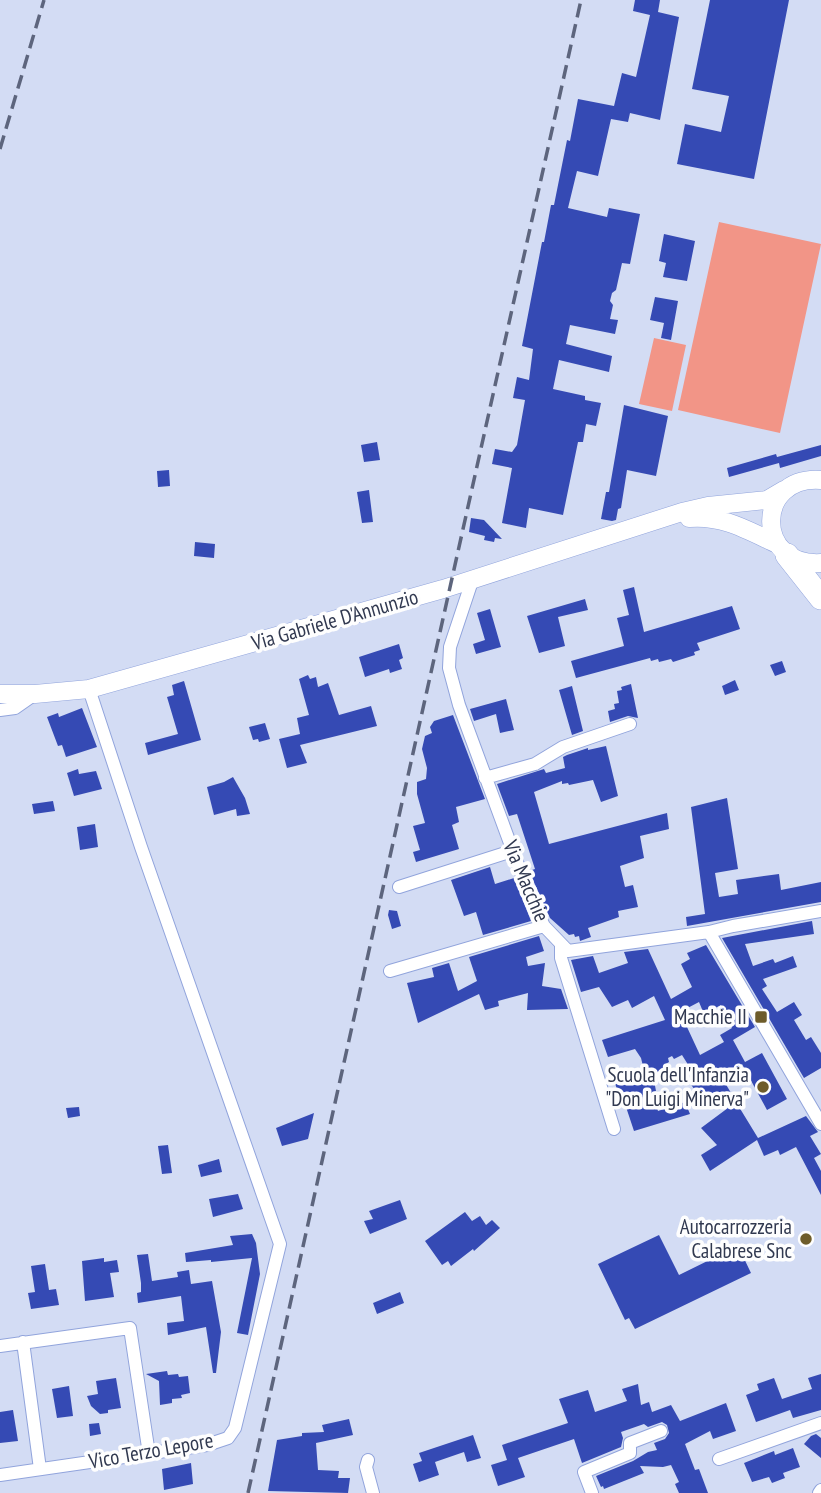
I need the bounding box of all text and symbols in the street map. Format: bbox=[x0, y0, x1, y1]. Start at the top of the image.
street label: Via Gabriele D'Annunzio bbox=[248, 583, 421, 656]
street label: Via Macchie bbox=[497, 835, 556, 926]
place label: Macchie II bbox=[674, 1003, 747, 1030]
marker: Macchie II bbox=[753, 1009, 769, 1025]
place label: Scuola dell'Infanzia "Don Luigi Minerva" bbox=[605, 1061, 749, 1112]
marker: Scuola dell'Infanzia "Don Luigi Minerva" bbox=[755, 1079, 771, 1095]
place label: Autocarrozzeria Calabrese Snc bbox=[680, 1213, 793, 1264]
marker: Autocarrozzeria Calabrese Snc bbox=[798, 1231, 814, 1247]
street label: Vico Terzo Lepore bbox=[86, 1426, 215, 1475]

